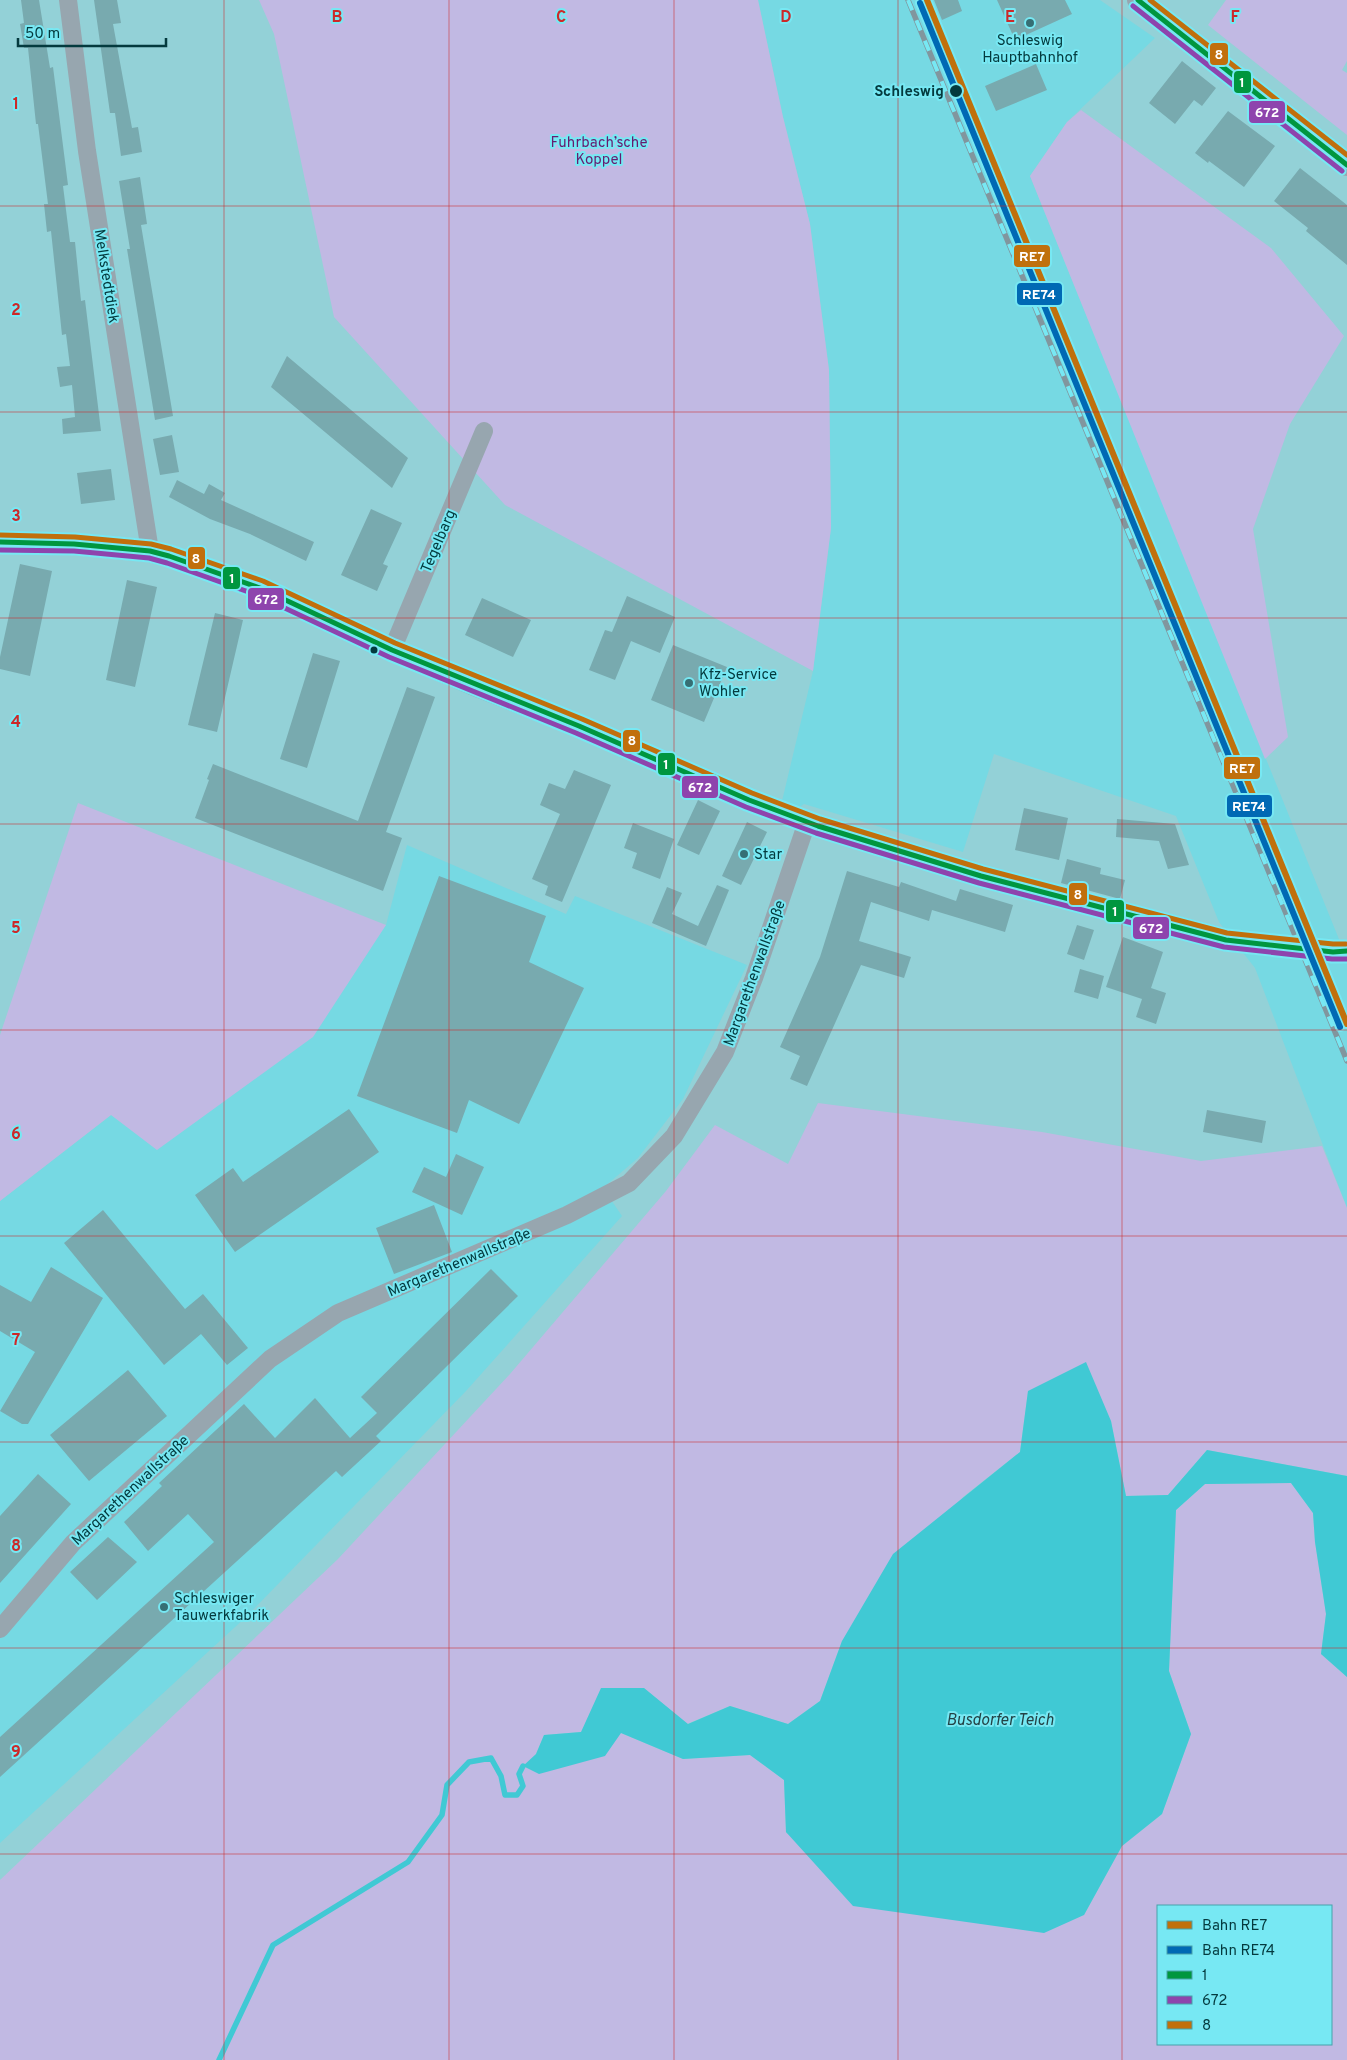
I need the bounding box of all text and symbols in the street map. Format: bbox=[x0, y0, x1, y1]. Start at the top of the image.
text: B bbox=[331, 8, 343, 28]
text: C bbox=[556, 8, 566, 28]
text: D bbox=[780, 8, 792, 28]
text: E bbox=[1005, 8, 1015, 28]
text: F bbox=[1230, 8, 1240, 28]
scale bar bbox=[18, 15, 165, 47]
marker: Schleswig Hauptbahnhof bbox=[1024, 17, 1036, 29]
text: 50 m bbox=[25, 25, 60, 44]
place label: Schleswig Hauptbahnhof bbox=[982, 32, 1078, 68]
line badge: 8 bbox=[1209, 42, 1229, 66]
text: 8 bbox=[1215, 47, 1223, 64]
line badge: 1 bbox=[1233, 70, 1252, 94]
text: 1 bbox=[1239, 75, 1245, 92]
place label: Schleswig bbox=[874, 83, 944, 102]
marker: Schleswig bbox=[948, 83, 964, 99]
text: 1 bbox=[13, 95, 19, 115]
line badge: 672 bbox=[1248, 100, 1286, 124]
text: 672 bbox=[1255, 105, 1279, 122]
park label: Fuhrbach’sche Koppel bbox=[550, 134, 648, 170]
street label: Melkstedtdiek bbox=[89, 228, 122, 325]
line badge: RE7 bbox=[1013, 244, 1051, 268]
text: RE7 bbox=[1019, 249, 1045, 266]
line badge: RE74 bbox=[1016, 282, 1063, 306]
text: RE74 bbox=[1022, 287, 1056, 304]
text: 2 bbox=[11, 301, 21, 321]
text: 3 bbox=[11, 507, 21, 527]
street label: Tegelbarg bbox=[418, 507, 461, 576]
line badge: 8 bbox=[187, 546, 206, 570]
text: 8 bbox=[192, 551, 200, 568]
line badge: 1 bbox=[222, 566, 241, 590]
text: 1 bbox=[229, 571, 235, 588]
line badge: 672 bbox=[247, 587, 285, 611]
text: 672 bbox=[254, 592, 278, 609]
unlabelled marker bbox=[369, 645, 379, 655]
place label: Kfz-Service Wohler bbox=[699, 666, 777, 702]
marker: Kfz-Service Wohler bbox=[683, 677, 695, 689]
text: 4 bbox=[11, 713, 21, 733]
line badge: 8 bbox=[622, 729, 641, 753]
text: 8 bbox=[628, 733, 636, 750]
line badge: 1 bbox=[657, 752, 676, 776]
line badge: RE7 bbox=[1223, 756, 1261, 780]
text: 1 bbox=[663, 757, 669, 774]
text: RE7 bbox=[1229, 761, 1255, 778]
line badge: 672 bbox=[681, 775, 719, 799]
text: 672 bbox=[688, 780, 712, 797]
line badge: RE74 bbox=[1226, 794, 1273, 818]
text: RE74 bbox=[1232, 799, 1266, 816]
place label: Star bbox=[754, 846, 782, 865]
marker: Star bbox=[738, 848, 750, 860]
line badge: 8 bbox=[1068, 882, 1088, 906]
text: 8 bbox=[1074, 887, 1082, 904]
street label: Margarethenwallstraße bbox=[720, 898, 791, 1049]
line badge: 1 bbox=[1105, 899, 1125, 923]
text: 1 bbox=[1112, 904, 1118, 921]
line badge: 672 bbox=[1132, 916, 1170, 940]
text: 5 bbox=[11, 919, 21, 939]
text: 672 bbox=[1139, 921, 1163, 938]
text: 6 bbox=[11, 1125, 21, 1145]
street label: Margarethenwallstraße bbox=[385, 1225, 534, 1302]
text: 7 bbox=[12, 1331, 20, 1351]
street label: Margarethenwallstraße bbox=[68, 1432, 194, 1550]
text: 8 bbox=[11, 1537, 21, 1557]
place label: Schleswiger Tauwerkfabrik bbox=[174, 1590, 269, 1626]
marker: Schleswiger Tauwerkfabrik bbox=[158, 1601, 170, 1613]
water label: Busdorfer Teich bbox=[946, 1711, 1054, 1731]
text: 9 bbox=[11, 1743, 21, 1763]
legend bbox=[1157, 1905, 1332, 2045]
text: Bahn RE7 bbox=[1202, 1917, 1267, 1936]
text: Bahn RE74 bbox=[1202, 1942, 1275, 1961]
text: 1 bbox=[1202, 1967, 1208, 1986]
text: 672 bbox=[1202, 1992, 1227, 2011]
text: 8 bbox=[1202, 2017, 1211, 2036]

